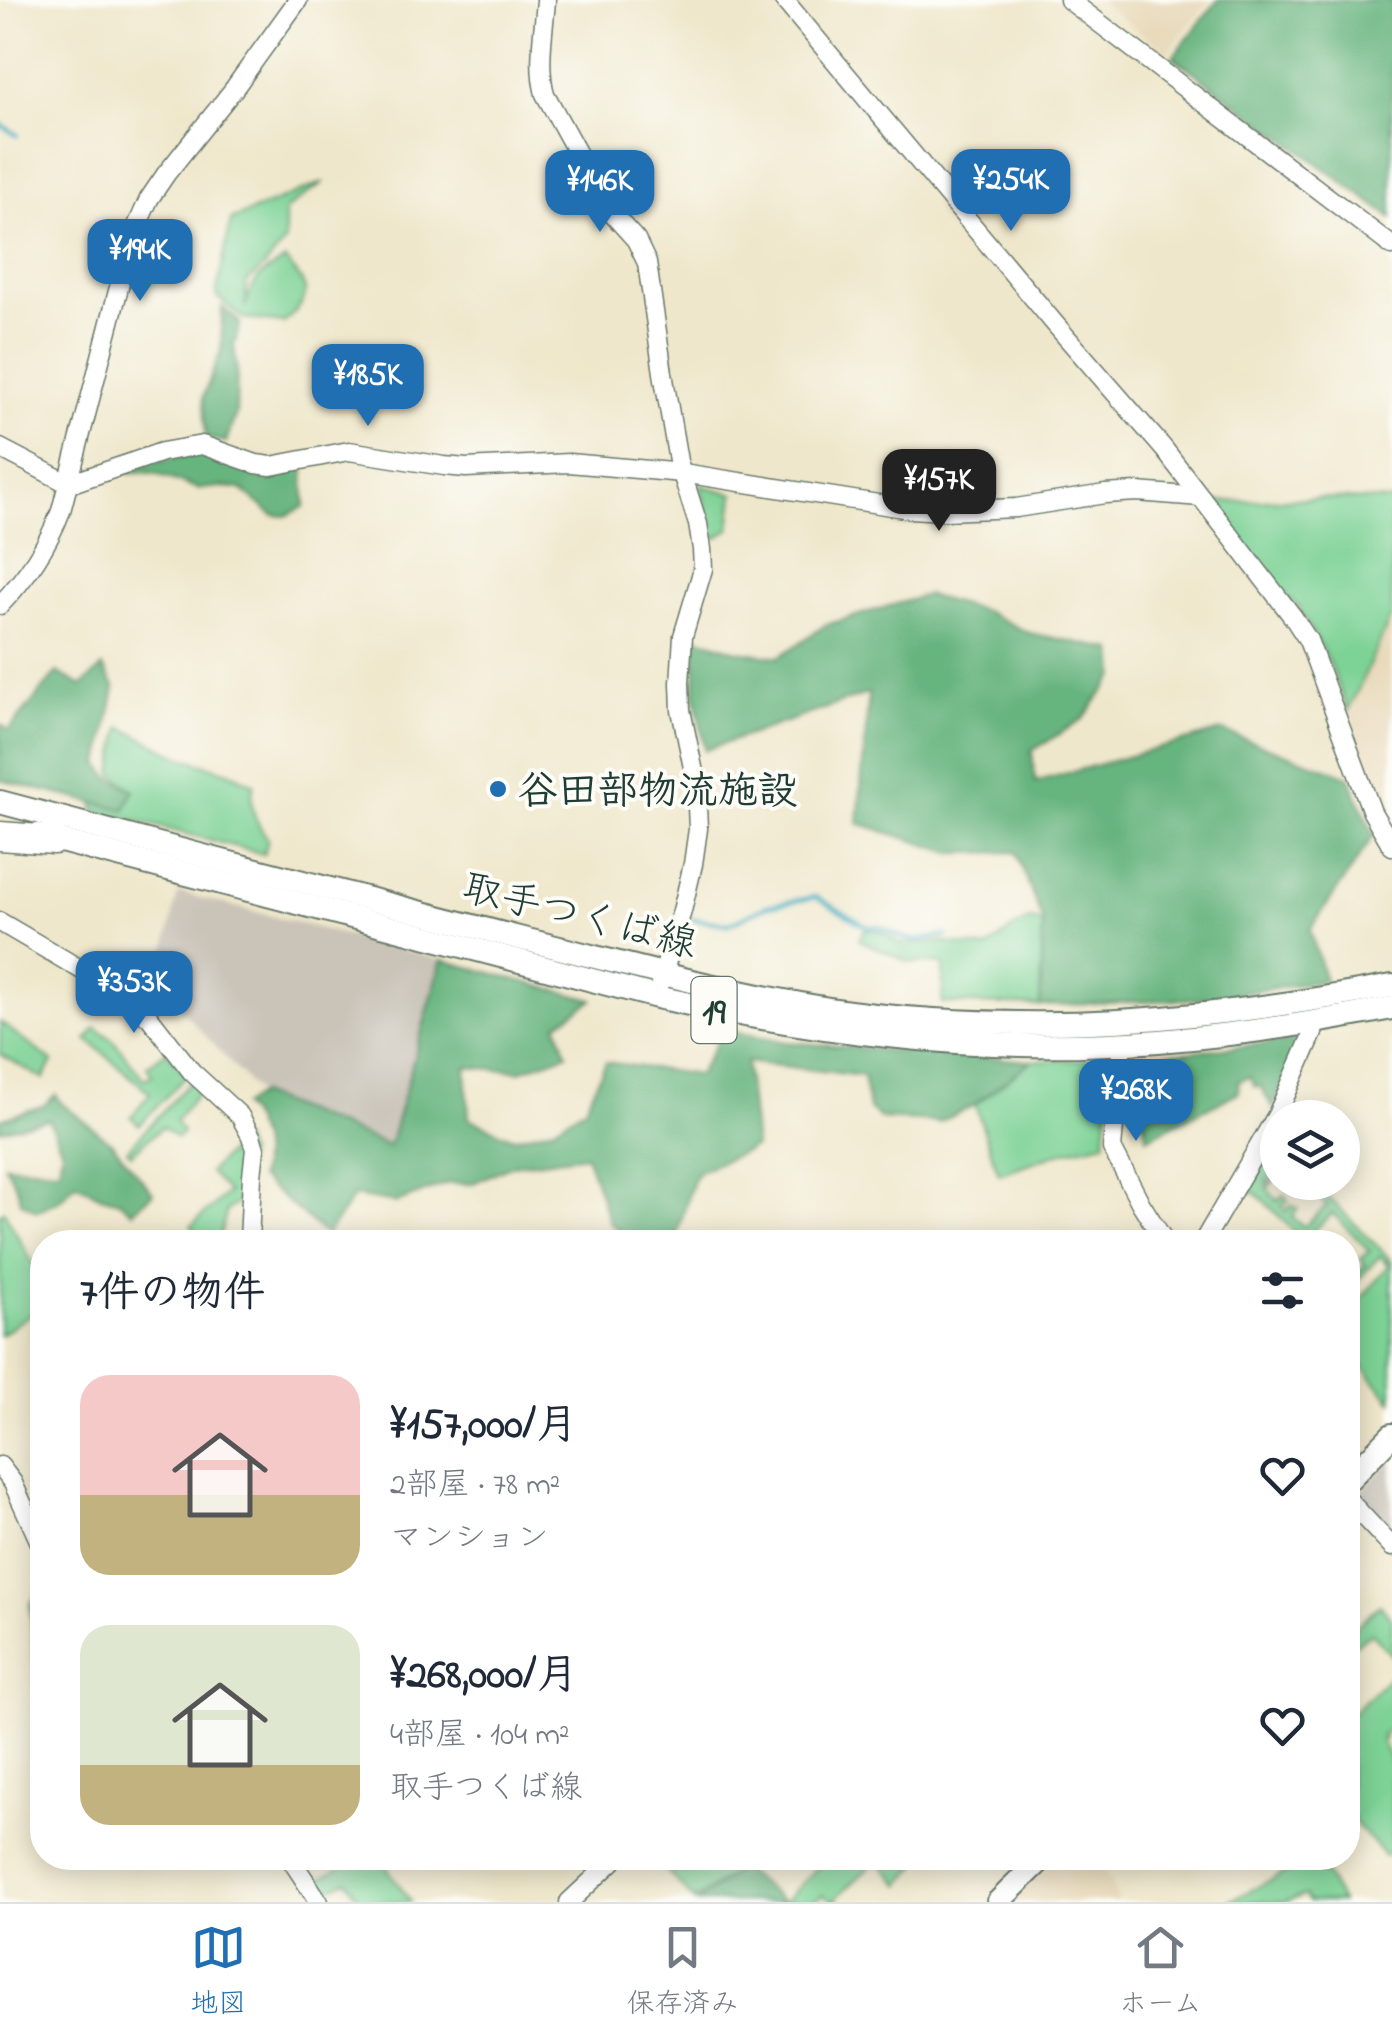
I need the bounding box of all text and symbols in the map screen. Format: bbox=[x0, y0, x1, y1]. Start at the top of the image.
pin: ¥254K bbox=[941, 149, 1081, 234]
pin: ¥146K bbox=[530, 150, 670, 235]
text: ¥254K bbox=[973, 158, 1049, 205]
text: ¥146K bbox=[567, 159, 633, 206]
pin: ¥194K bbox=[70, 219, 210, 304]
text: ¥194K bbox=[110, 228, 171, 275]
pin: ¥185K bbox=[298, 344, 438, 429]
text: ¥185K bbox=[334, 353, 402, 400]
pin: ¥157K bbox=[869, 449, 1009, 534]
text: ¥157K bbox=[904, 458, 974, 505]
place label: 谷田部物流施設 bbox=[518, 764, 798, 823]
marker: 谷田部物流施設 bbox=[487, 778, 509, 800]
street label: 取手つくば線 bbox=[455, 861, 702, 976]
pin: ¥353K bbox=[64, 951, 204, 1036]
text: ¥353K bbox=[98, 960, 170, 1007]
road number: 19 bbox=[692, 977, 736, 1043]
pin: ¥268K bbox=[1066, 1059, 1206, 1144]
text: ¥268K bbox=[1101, 1068, 1171, 1115]
map controls bbox=[1260, 1100, 1360, 1200]
button: layers bbox=[1260, 1100, 1360, 1200]
icon: filters bbox=[1255, 1263, 1310, 1318]
text: 7件の物件 bbox=[80, 1264, 265, 1325]
text: ¥157,000/月 bbox=[390, 1396, 578, 1457]
icon: home bbox=[160, 1415, 280, 1535]
icon: heart bbox=[1255, 1448, 1310, 1503]
text: 2部屋 · 78 m² bbox=[390, 1463, 560, 1510]
text: マンション bbox=[390, 1516, 549, 1563]
text: ¥268,000/月 bbox=[390, 1646, 578, 1707]
icon: home bbox=[160, 1665, 280, 1785]
icon: heart bbox=[1255, 1698, 1310, 1753]
text: 4部屋 · 104 m² bbox=[390, 1713, 570, 1760]
text: 取手つくば線 bbox=[390, 1766, 582, 1813]
tab: 地図 bbox=[190, 1920, 246, 2026]
tab: 保存済み bbox=[627, 1920, 739, 2026]
tab: ホーム bbox=[1119, 1920, 1202, 2026]

